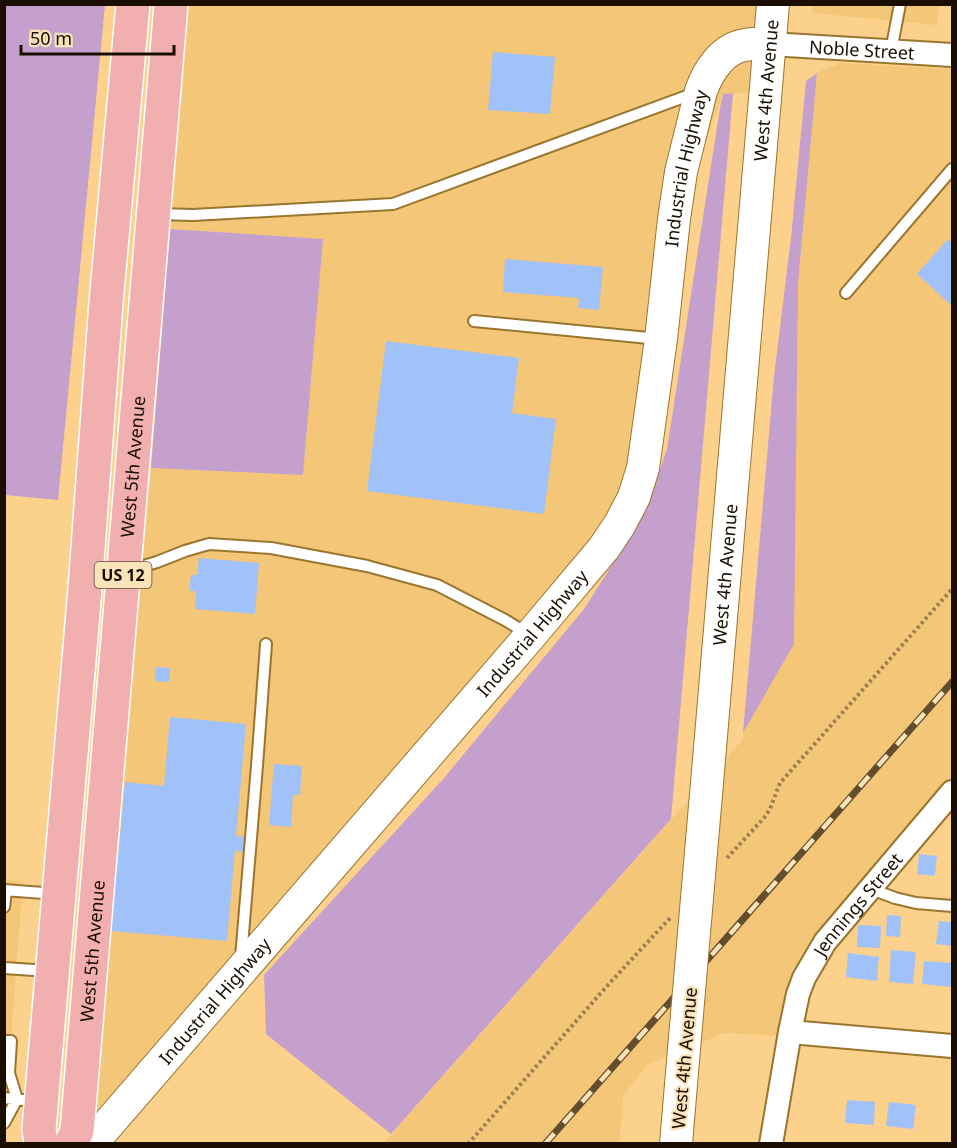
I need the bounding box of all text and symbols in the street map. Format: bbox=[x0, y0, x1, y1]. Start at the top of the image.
scale bar bbox=[21, 18, 174, 56]
street label: West 4th Avenue bbox=[748, 18, 784, 162]
text: 50 m bbox=[30, 26, 72, 50]
street label: Noble Street bbox=[808, 34, 916, 65]
street label: Industrial Highway bbox=[659, 86, 713, 248]
street label: West 5th Avenue bbox=[115, 395, 150, 538]
street label: West 4th Avenue bbox=[707, 503, 743, 646]
road number: US 12 bbox=[94, 562, 152, 588]
street label: Industrial Highway bbox=[471, 564, 593, 702]
street label: Jennings Street bbox=[807, 847, 908, 962]
street label: West 5th Avenue bbox=[74, 879, 110, 1023]
street label: Industrial Highway bbox=[153, 932, 276, 1069]
street label: West 4th Avenue bbox=[666, 986, 702, 1130]

